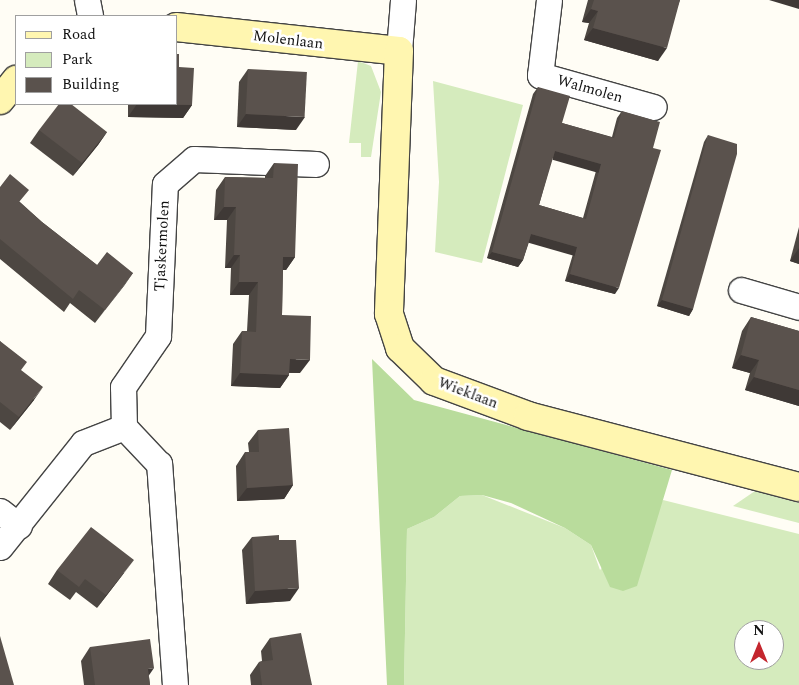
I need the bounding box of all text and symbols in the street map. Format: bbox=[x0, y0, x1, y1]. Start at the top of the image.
legend bbox=[15, 15, 178, 105]
text: Road bbox=[62, 23, 96, 46]
street label: Molenlaan bbox=[252, 27, 324, 53]
text: Park bbox=[62, 48, 93, 71]
street label: Walmolen bbox=[555, 71, 625, 107]
text: Building bbox=[62, 73, 119, 96]
street label: Tjaskermolen bbox=[151, 200, 173, 292]
street label: Wieklaan bbox=[436, 373, 500, 413]
north arrow bbox=[734, 620, 784, 670]
text: N bbox=[753, 620, 765, 641]

